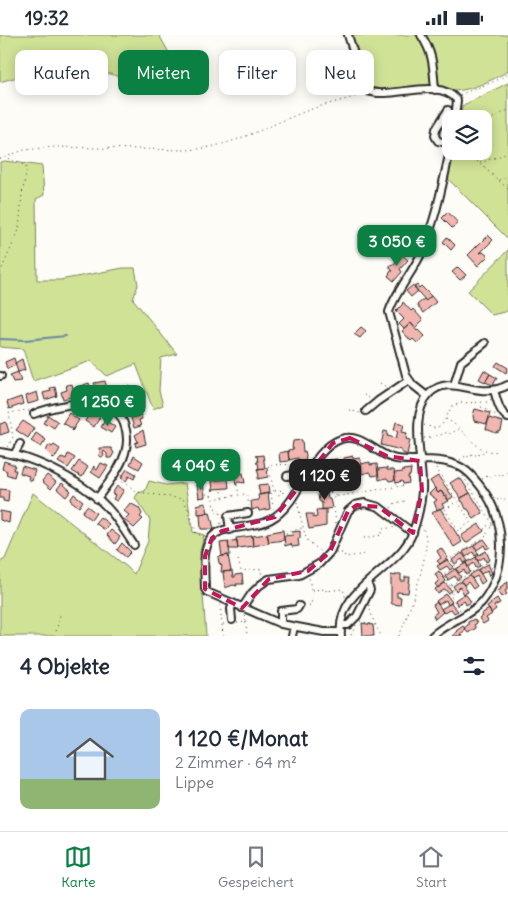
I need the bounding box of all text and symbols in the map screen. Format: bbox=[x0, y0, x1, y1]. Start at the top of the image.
text: 19:32 bbox=[25, 6, 69, 30]
chip: Kaufen bbox=[15, 50, 108, 95]
chip: Mieten bbox=[118, 50, 209, 95]
chip: Filter bbox=[219, 50, 296, 95]
chip: Neu bbox=[306, 50, 374, 95]
map controls bbox=[442, 110, 492, 160]
button: layers bbox=[442, 110, 492, 160]
pin: 3 050 € bbox=[351, 225, 443, 267]
text: 3 050 € bbox=[368, 231, 426, 251]
pin: 1 250 € bbox=[62, 385, 154, 427]
text: 1 250 € bbox=[82, 391, 134, 411]
pin: 4 040 € bbox=[155, 449, 247, 491]
text: 4 040 € bbox=[172, 455, 230, 475]
pin: 1 120 € bbox=[279, 459, 371, 501]
text: 1 120 € bbox=[300, 465, 350, 485]
icon: filters bbox=[460, 652, 488, 680]
text: 4 Objekte bbox=[20, 653, 110, 680]
text: 1 120 €/Monat bbox=[175, 725, 308, 752]
icon: home bbox=[60, 729, 120, 789]
text: 2 Zimmer · 64 m² bbox=[175, 752, 297, 772]
text: Lippe bbox=[175, 772, 214, 792]
tab: Karte bbox=[61, 843, 96, 891]
tab: Gespeichert bbox=[218, 843, 294, 891]
tab: Start bbox=[416, 843, 447, 891]

